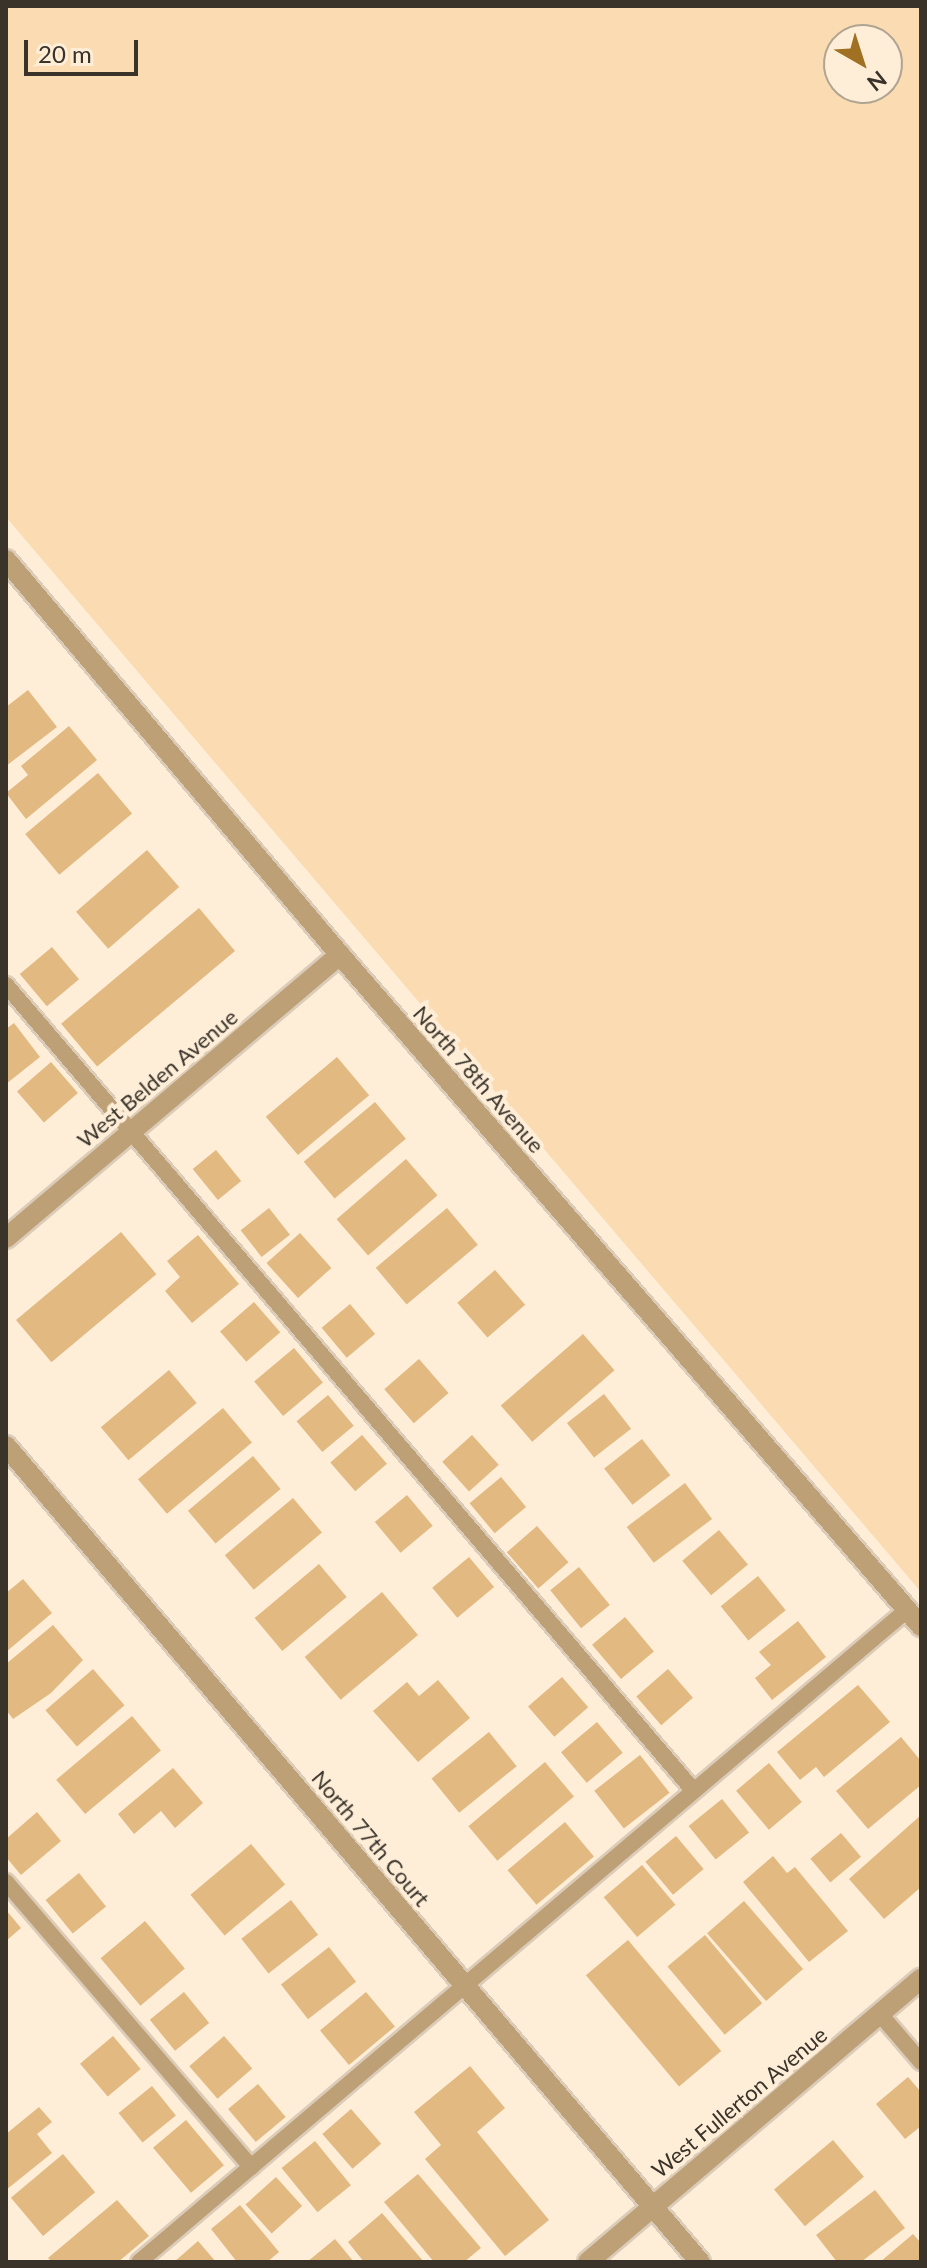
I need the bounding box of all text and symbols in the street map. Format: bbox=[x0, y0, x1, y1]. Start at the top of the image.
scale bar bbox=[28, 24, 142, 74]
north arrow bbox=[823, 24, 903, 104]
text: 20 m bbox=[38, 39, 92, 68]
text: N bbox=[862, 66, 892, 97]
street label: North 78th Avenue bbox=[408, 1000, 550, 1158]
street label: West Belden Avenue bbox=[71, 1003, 243, 1153]
street label: North 77th Court bbox=[307, 1765, 435, 1911]
street label: West Fullerton Avenue bbox=[646, 2021, 832, 2183]

